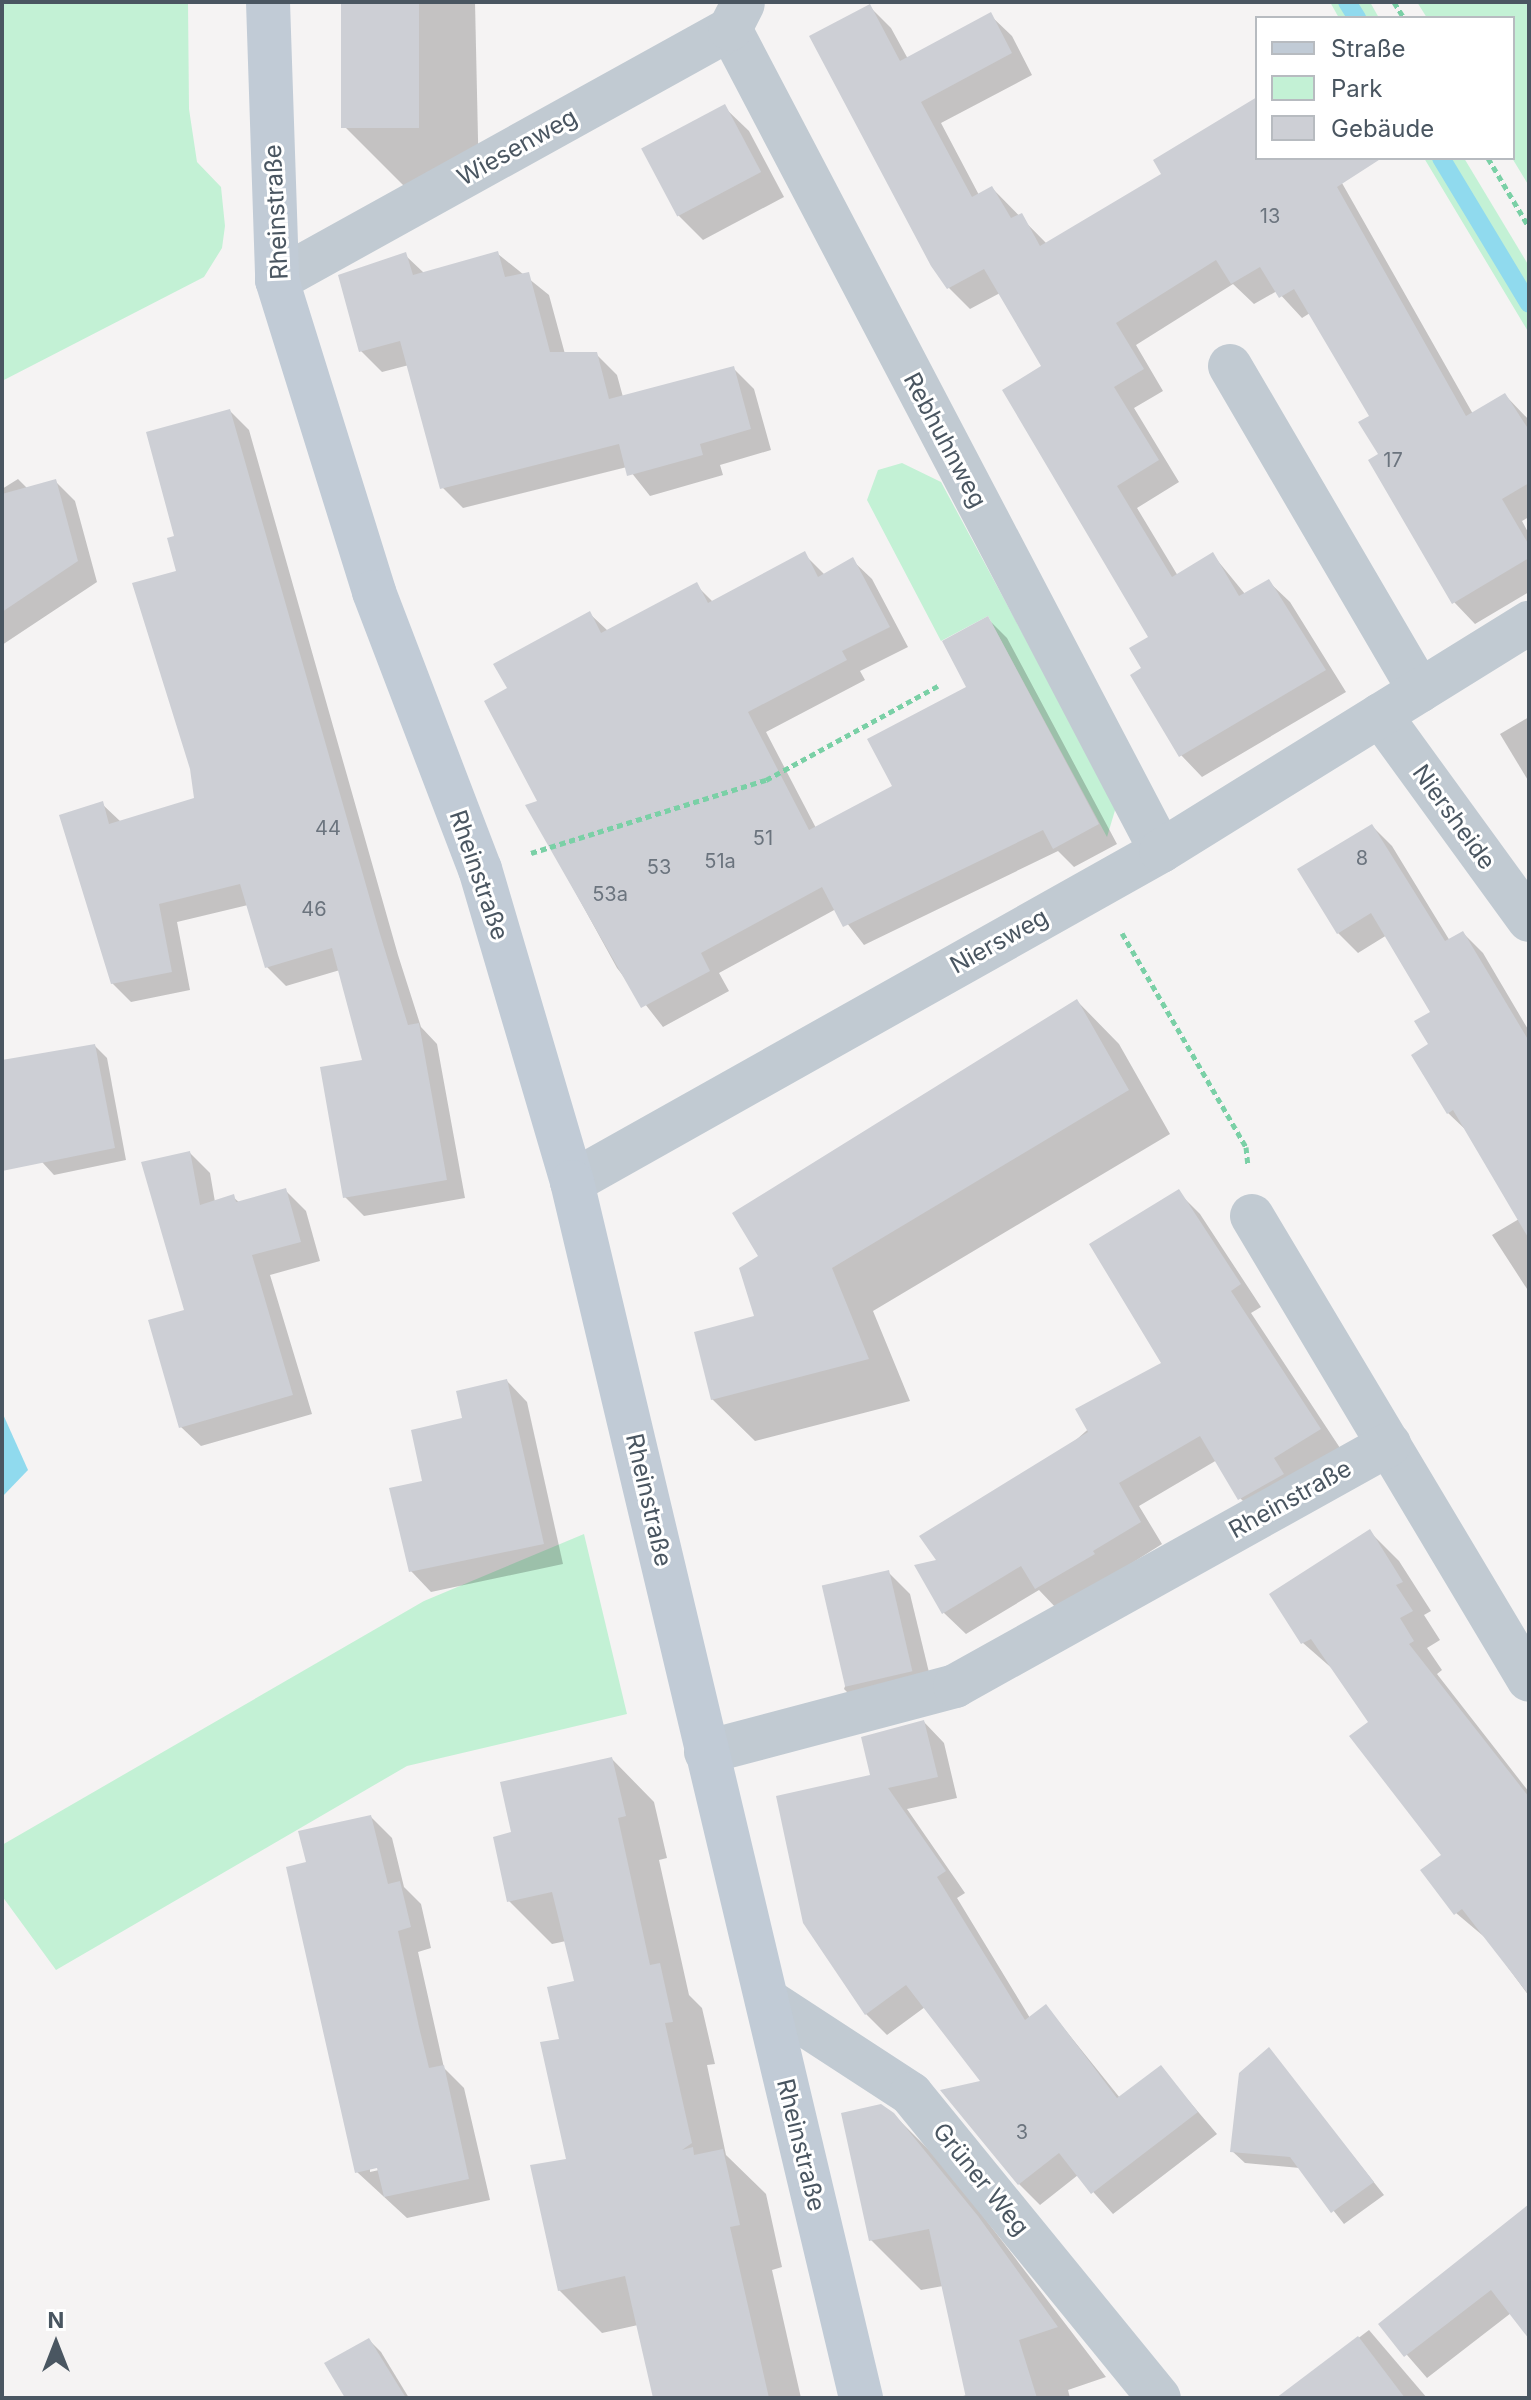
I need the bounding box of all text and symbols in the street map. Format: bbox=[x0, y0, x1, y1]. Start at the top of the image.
legend bbox=[1255, 16, 1515, 160]
text: Straße bbox=[1331, 34, 1406, 63]
text: Park bbox=[1331, 74, 1382, 103]
street label: Wiesenweg bbox=[452, 102, 582, 192]
text: Gebäude bbox=[1331, 114, 1434, 143]
street label: Rheinstraße bbox=[258, 144, 294, 280]
house number: 13 bbox=[1260, 204, 1280, 228]
street label: Rebhuhnweg bbox=[897, 368, 993, 512]
house number: 17 bbox=[1383, 448, 1403, 472]
street label: Niersheide bbox=[1406, 759, 1502, 875]
street label: Rheinstraße bbox=[443, 806, 515, 944]
house number: 44 bbox=[315, 816, 341, 840]
house number: 51 bbox=[753, 826, 773, 850]
house number: 8 bbox=[1356, 846, 1368, 870]
house number: 51a bbox=[704, 849, 736, 873]
house number: 53 bbox=[647, 855, 671, 879]
house number: 53a bbox=[592, 882, 628, 906]
house number: 46 bbox=[301, 897, 327, 921]
street label: Niersweg bbox=[945, 902, 1053, 980]
street label: Rheinstraße bbox=[620, 1431, 678, 1569]
street label: Rheinstraße bbox=[1224, 1454, 1356, 1544]
street label: Rheinstraße bbox=[771, 2076, 831, 2214]
street label: Grüner Weg bbox=[927, 2117, 1035, 2241]
house number: 3 bbox=[1016, 2120, 1028, 2144]
north arrow bbox=[16, 2304, 96, 2384]
text: N bbox=[48, 2307, 64, 2333]

